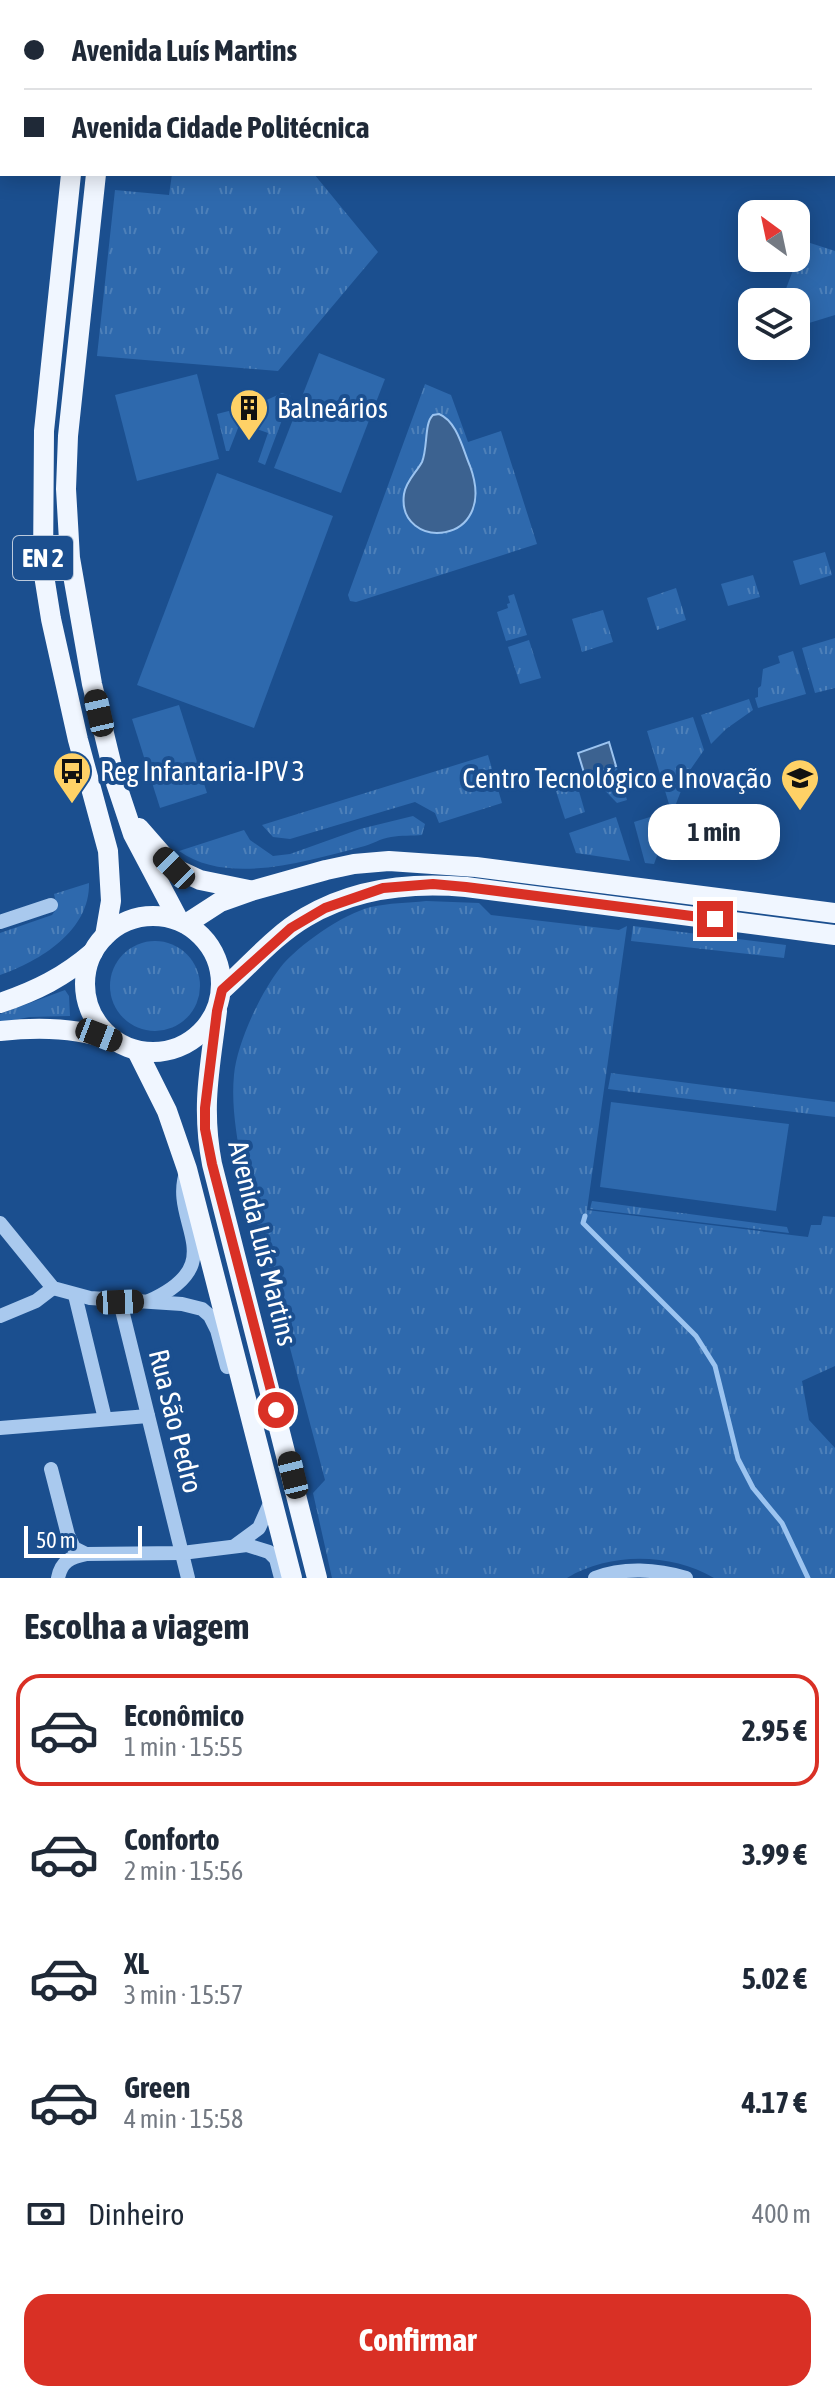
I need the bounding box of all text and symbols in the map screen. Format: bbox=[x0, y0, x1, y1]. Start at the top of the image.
text: Avenida Luís Martins bbox=[72, 33, 297, 67]
text: Avenida Cidade Politécnica bbox=[72, 110, 369, 144]
north arrow bbox=[738, 200, 810, 272]
map controls bbox=[738, 200, 810, 360]
button: layers bbox=[738, 288, 810, 360]
building icon: Balneários bbox=[228, 387, 270, 442]
place label: Balneários bbox=[277, 392, 388, 424]
road number: EN 2 bbox=[13, 536, 73, 580]
car bbox=[82, 687, 116, 739]
bus stop icon: Reg Infantaria-IPV 3 bbox=[51, 750, 93, 805]
place label: Reg Infantaria-IPV 3 bbox=[100, 755, 305, 787]
school or university icon: Centro Tecnológico e Inovação bbox=[779, 757, 821, 812]
place label: Centro Tecnológico e Inovação bbox=[462, 762, 772, 794]
callout: 1 min bbox=[649, 803, 781, 859]
text: 1 min bbox=[687, 817, 741, 847]
car bbox=[149, 843, 199, 893]
route end bbox=[697, 901, 733, 937]
car bbox=[72, 1015, 126, 1055]
street label: Avenida Luís Martins bbox=[222, 1137, 304, 1349]
car bbox=[96, 1289, 144, 1315]
street label: Rua São Pedro bbox=[143, 1346, 209, 1496]
route start bbox=[258, 1392, 294, 1428]
car bbox=[276, 1449, 310, 1501]
scale bar bbox=[24, 1522, 142, 1558]
text: 50 m bbox=[36, 1527, 76, 1553]
text: Escolha a viagem bbox=[24, 1605, 250, 1647]
icon: car bbox=[28, 1694, 100, 1766]
text: Econômico bbox=[124, 1698, 244, 1732]
text: 2.95 € bbox=[742, 1713, 807, 1747]
text: 1 min · 15:55 bbox=[124, 1732, 243, 1762]
icon: car bbox=[28, 1818, 100, 1890]
text: Conforto bbox=[124, 1822, 220, 1856]
text: 3.99 € bbox=[742, 1837, 807, 1871]
text: 2 min · 15:56 bbox=[124, 1856, 243, 1886]
icon: car bbox=[28, 1942, 100, 2014]
text: XL bbox=[124, 1946, 149, 1980]
text: 5.02 € bbox=[742, 1961, 807, 1995]
text: 3 min · 15:57 bbox=[124, 1980, 243, 2010]
icon: car bbox=[28, 2066, 100, 2138]
text: Green bbox=[124, 2070, 190, 2104]
text: 4.17 € bbox=[742, 2085, 807, 2119]
text: 4 min · 15:58 bbox=[124, 2104, 243, 2134]
icon: cash bbox=[24, 2192, 68, 2236]
text: Dinheiro bbox=[88, 2197, 184, 2231]
text: 400 m bbox=[752, 2199, 811, 2229]
button: Confirmar bbox=[24, 2294, 811, 2386]

